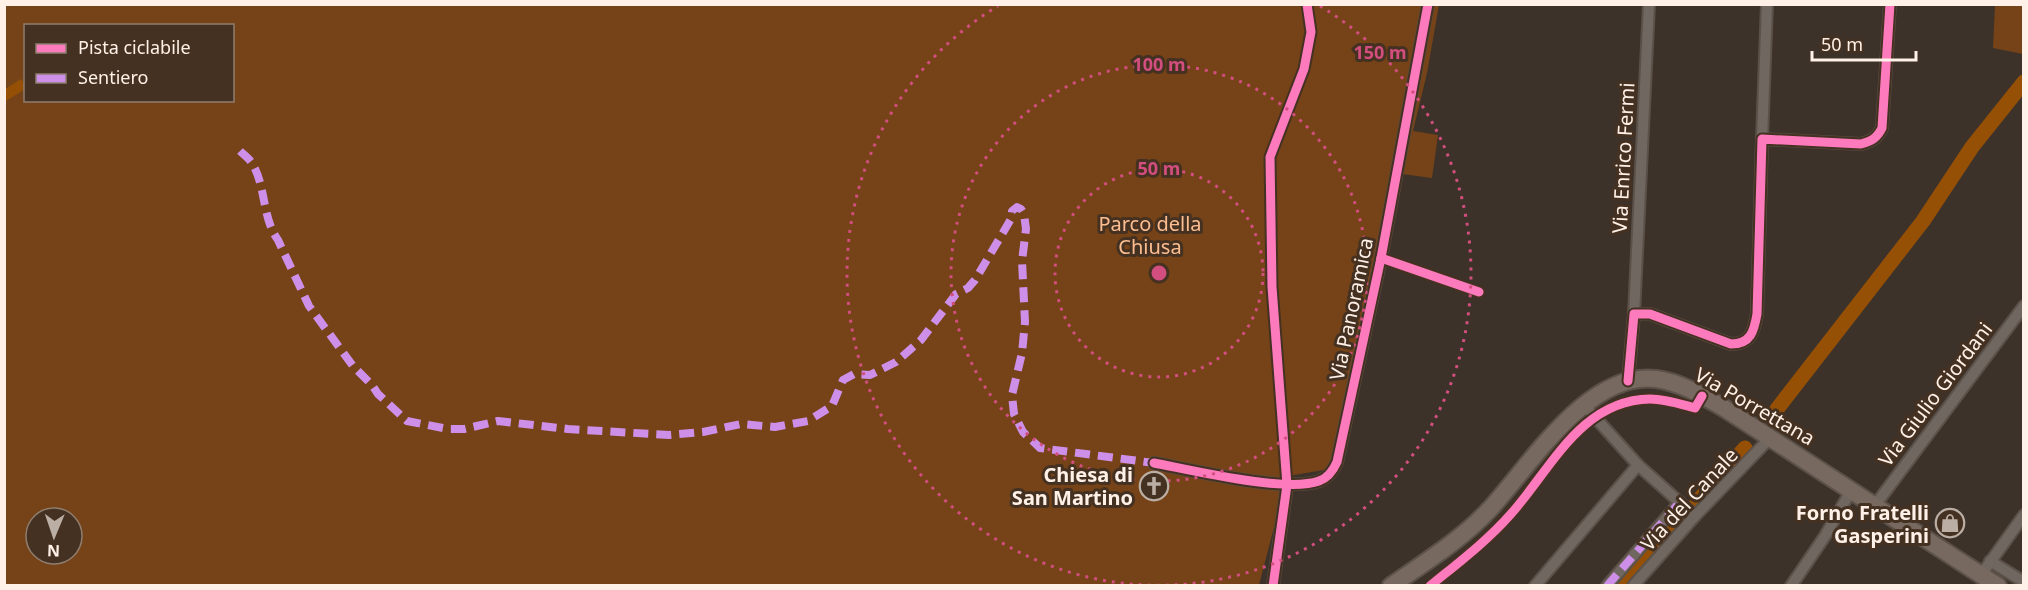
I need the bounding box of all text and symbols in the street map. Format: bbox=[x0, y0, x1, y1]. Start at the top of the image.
legend bbox=[24, 24, 234, 102]
scale bar bbox=[1812, 24, 1916, 62]
text: 50 m bbox=[1821, 32, 1863, 56]
text: Pista ciclabile bbox=[78, 35, 191, 59]
text: 150 m bbox=[1353, 40, 1407, 64]
text: 100 m bbox=[1132, 52, 1186, 76]
text: Sentiero bbox=[78, 65, 148, 89]
street label: Via Enrico Fermi bbox=[1606, 82, 1640, 234]
text: 50 m bbox=[1138, 156, 1180, 180]
park label: Parco della Chiusa bbox=[1098, 210, 1202, 260]
street label: Via Panoramica bbox=[1323, 235, 1379, 383]
centre of rings bbox=[1149, 263, 1169, 283]
street label: Via Giulio Giordani bbox=[1872, 316, 1998, 472]
street label: Via Porrettana bbox=[1690, 361, 1820, 451]
street label: Via del Canale bbox=[1634, 442, 1744, 556]
place label: Chiesa di San Martino bbox=[1012, 461, 1133, 511]
church icon: Chiesa di San Martino bbox=[1138, 470, 1170, 502]
place label: Forno Fratelli Gasperini bbox=[1796, 499, 1929, 549]
north arrow bbox=[24, 506, 84, 566]
shop icon: Forno Fratelli Gasperini bbox=[1934, 507, 1966, 539]
text: N bbox=[47, 540, 60, 562]

